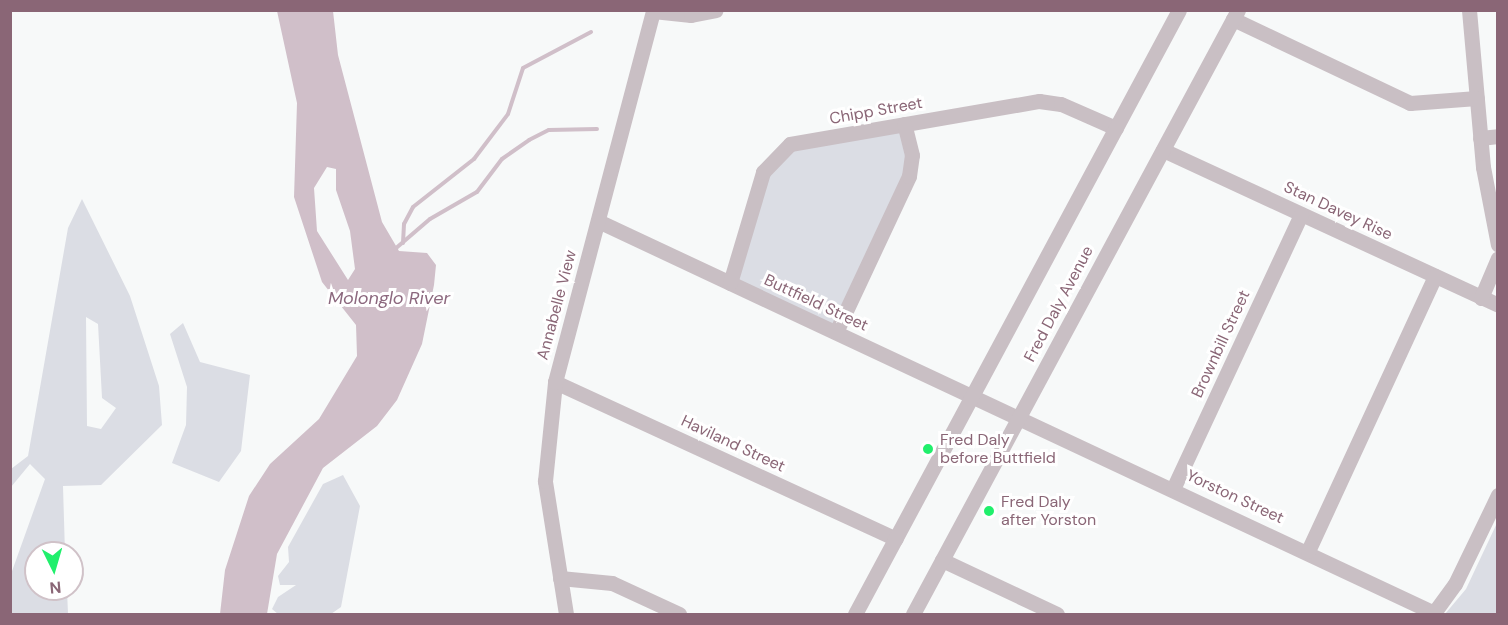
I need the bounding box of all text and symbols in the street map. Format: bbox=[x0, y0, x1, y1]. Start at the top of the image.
street label: Chipp Street bbox=[828, 93, 924, 129]
street label: Stan Davey Rise bbox=[1281, 177, 1395, 245]
street label: Fred Daly Avenue bbox=[1020, 243, 1098, 365]
street label: Annabelle View bbox=[533, 248, 581, 362]
street label: Buttfield Street bbox=[761, 270, 871, 336]
water label: Molonglo River bbox=[328, 287, 450, 309]
street label: Brownbill Street bbox=[1188, 287, 1254, 401]
street label: Haviland Street bbox=[678, 411, 788, 477]
place label: Fred Daly before Buttfield bbox=[940, 430, 1056, 468]
marker: Fred Daly before Buttfield bbox=[921, 442, 935, 456]
street label: Yorston Street bbox=[1183, 466, 1287, 528]
place label: Fred Daly after Yorston bbox=[1001, 492, 1096, 530]
marker: Fred Daly after Yorston bbox=[982, 504, 996, 518]
north arrow bbox=[24, 541, 84, 601]
text: N bbox=[49, 576, 62, 598]

